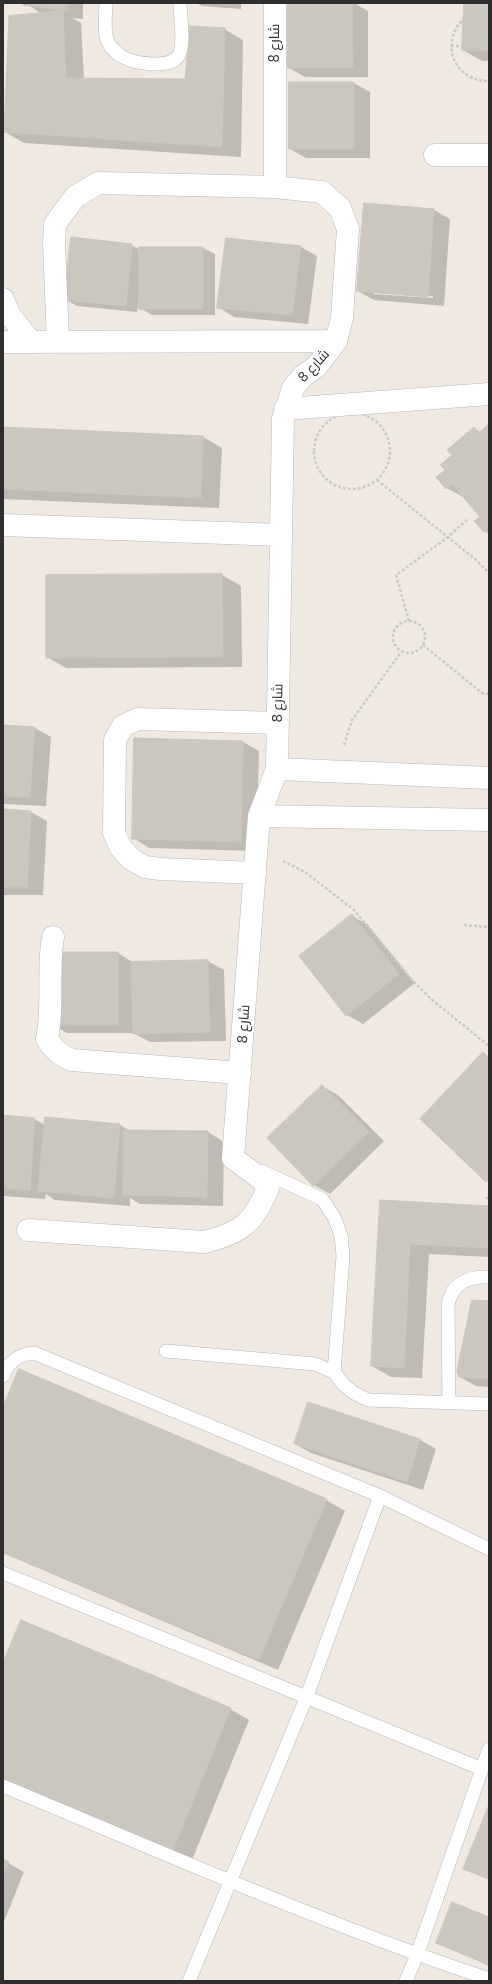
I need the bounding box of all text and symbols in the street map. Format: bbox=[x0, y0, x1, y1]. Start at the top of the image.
street label: شارع 8 bbox=[267, 24, 283, 62]
street label: شارع 8 bbox=[295, 346, 333, 386]
street label: شارع 8 bbox=[269, 683, 287, 723]
street label: شارع 8 bbox=[234, 1004, 254, 1044]

